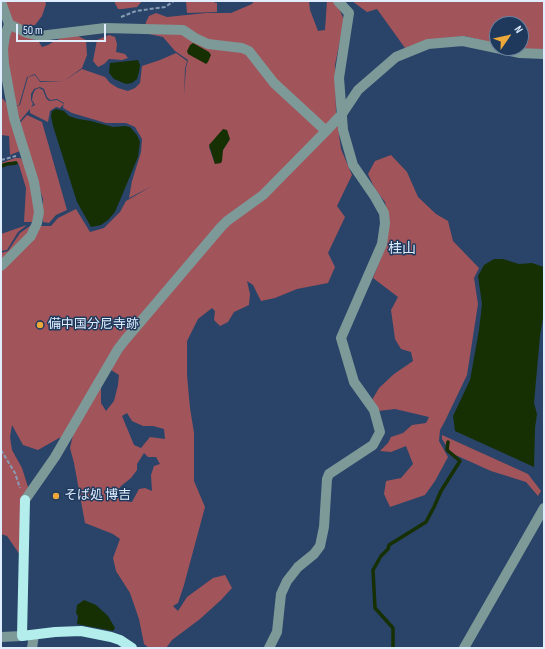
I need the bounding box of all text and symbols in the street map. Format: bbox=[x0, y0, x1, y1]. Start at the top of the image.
scale bar bbox=[18, 16, 108, 42]
north arrow bbox=[489, 16, 529, 56]
text: 50 m bbox=[23, 23, 43, 38]
text: N bbox=[512, 23, 526, 36]
district label: 桂山 bbox=[388, 241, 416, 257]
place label: 備中国分尼寺跡 bbox=[48, 317, 139, 333]
marker: 備中国分尼寺跡 bbox=[35, 320, 45, 330]
place label: そば処 博吉 bbox=[64, 488, 131, 504]
marker: そば処 博吉 bbox=[51, 491, 61, 501]

